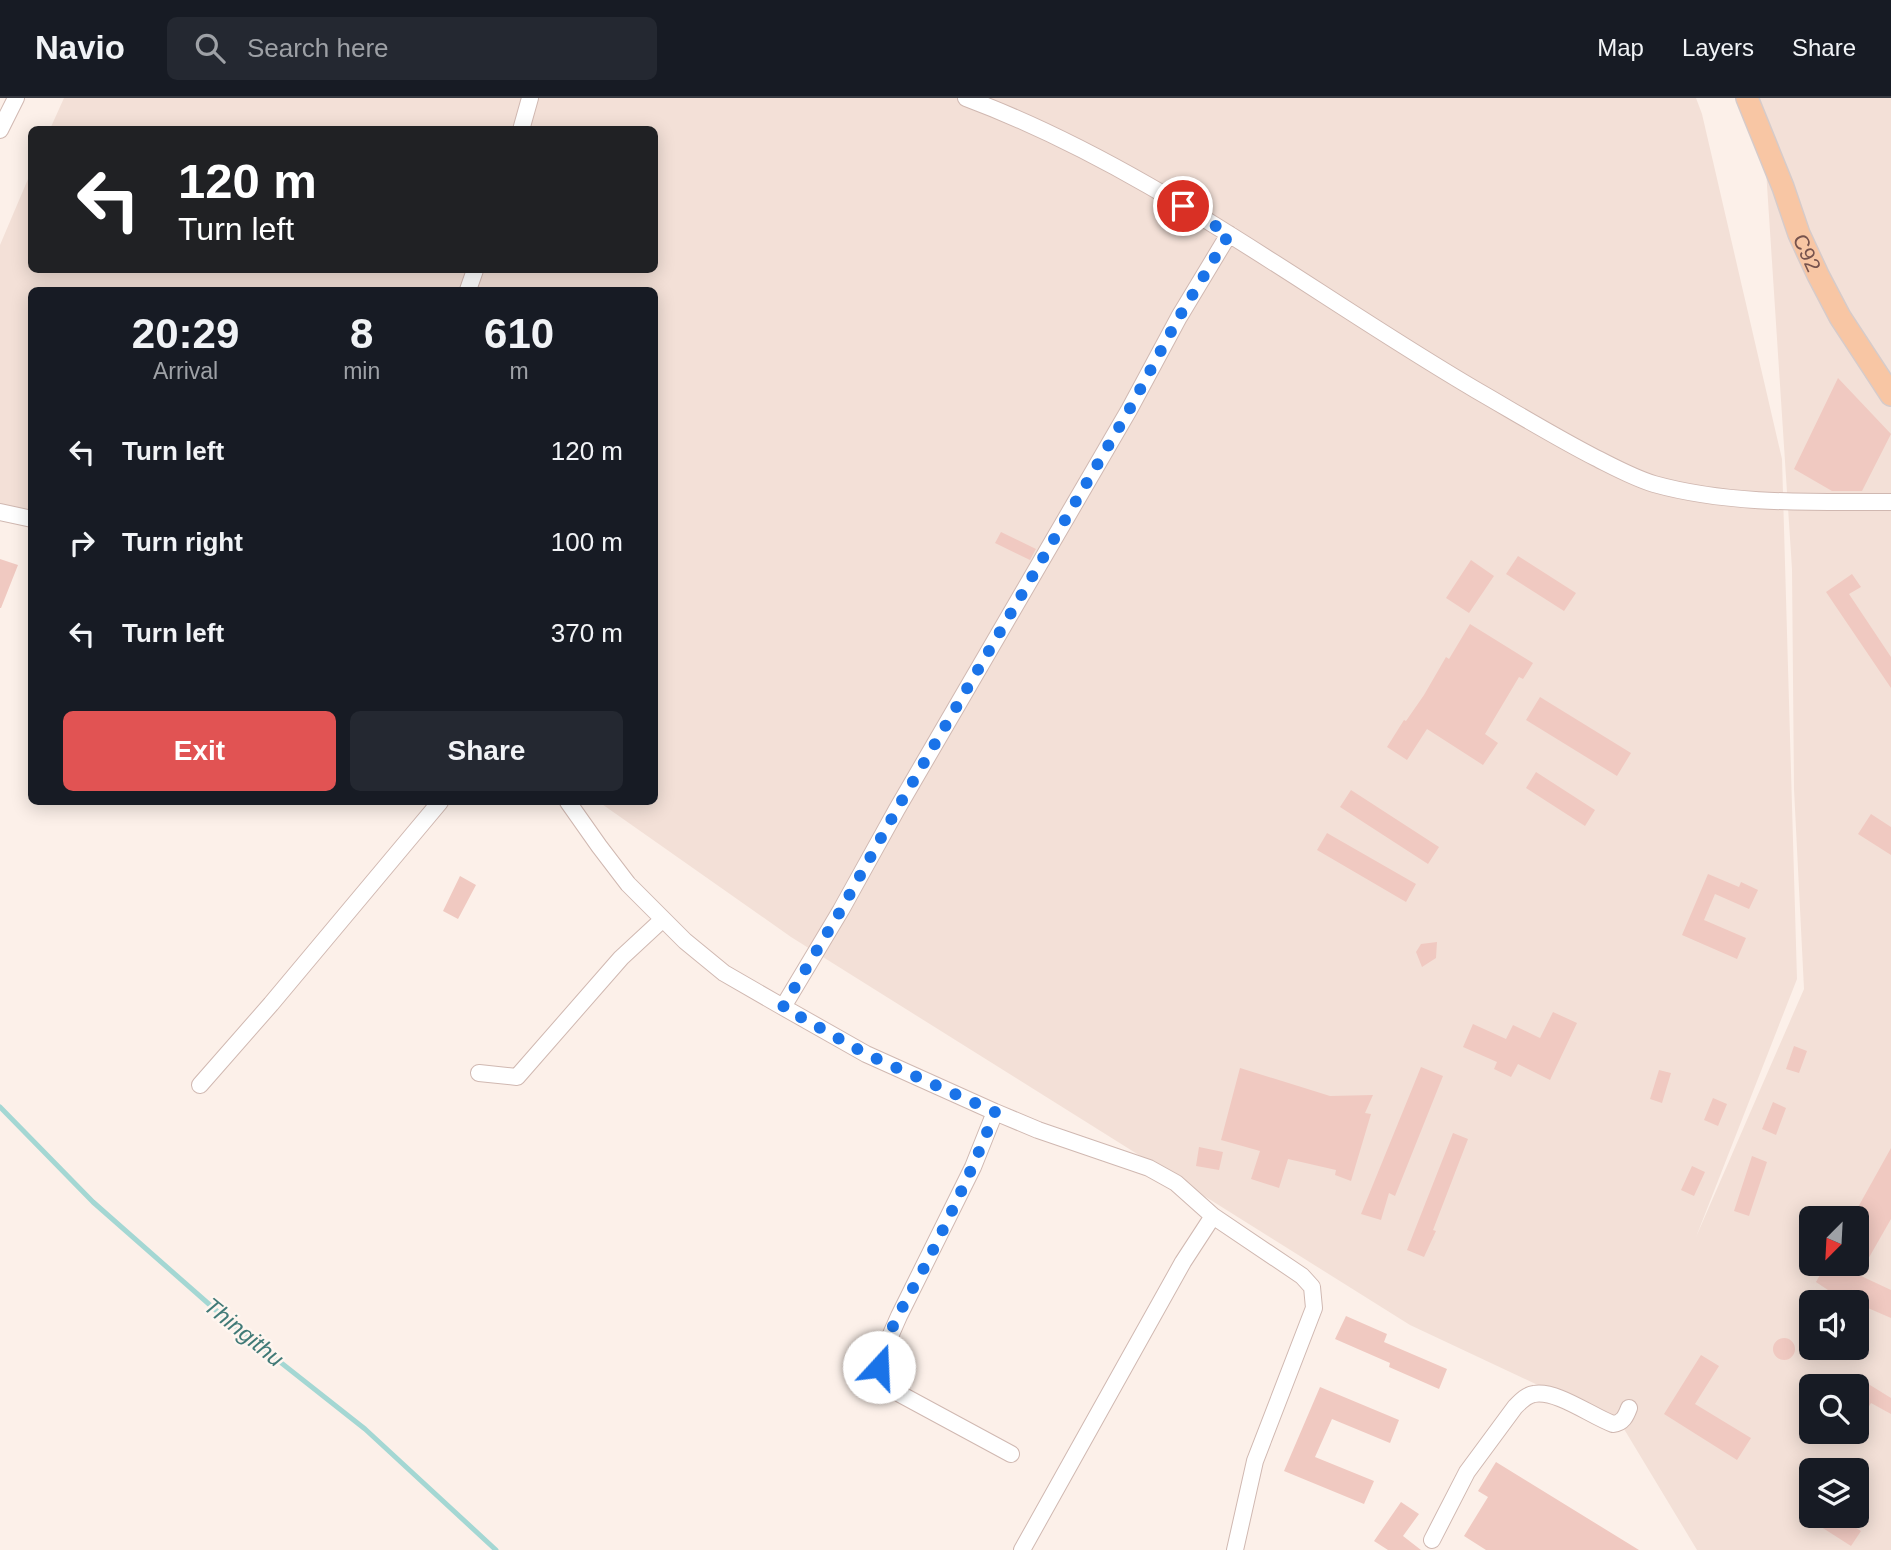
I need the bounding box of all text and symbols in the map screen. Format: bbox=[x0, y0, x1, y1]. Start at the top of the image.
search box bbox=[167, 17, 657, 80]
text: Navio bbox=[35, 29, 125, 66]
icon: search bbox=[191, 29, 229, 67]
text: Search here bbox=[247, 33, 389, 63]
text: Map bbox=[1597, 34, 1644, 61]
text: Layers bbox=[1682, 34, 1754, 61]
text: Share bbox=[1792, 34, 1856, 61]
icon: left bbox=[63, 154, 154, 245]
text: 120 m bbox=[178, 154, 317, 208]
pin bbox=[1153, 176, 1213, 236]
icon: arrive bbox=[1164, 187, 1202, 225]
text: Turn left bbox=[178, 211, 294, 247]
street label: C92 bbox=[1789, 230, 1826, 275]
text: 20:29 bbox=[132, 310, 239, 357]
text: 8 bbox=[350, 310, 373, 357]
text: 610 bbox=[484, 310, 554, 357]
text: Arrival bbox=[153, 358, 218, 384]
text: min bbox=[343, 358, 380, 384]
text: m bbox=[510, 358, 529, 384]
icon: left bbox=[63, 433, 101, 471]
text: Turn left bbox=[122, 436, 224, 466]
text: 120 m bbox=[551, 436, 623, 466]
icon: right bbox=[63, 524, 101, 562]
text: Turn right bbox=[122, 527, 243, 557]
text: 100 m bbox=[551, 527, 623, 557]
icon: left bbox=[63, 615, 101, 653]
text: Turn left bbox=[122, 618, 224, 648]
text: 370 m bbox=[551, 618, 623, 648]
button: Exit bbox=[63, 711, 336, 791]
button: Share bbox=[350, 711, 623, 791]
north arrow bbox=[1799, 1206, 1869, 1276]
map controls bbox=[1799, 1206, 1869, 1528]
button: sound bbox=[1799, 1290, 1869, 1360]
water label: Thingithu bbox=[199, 1292, 289, 1372]
position arrow bbox=[842, 1330, 916, 1404]
button: search bbox=[1799, 1374, 1869, 1444]
button: layers bbox=[1799, 1458, 1869, 1528]

